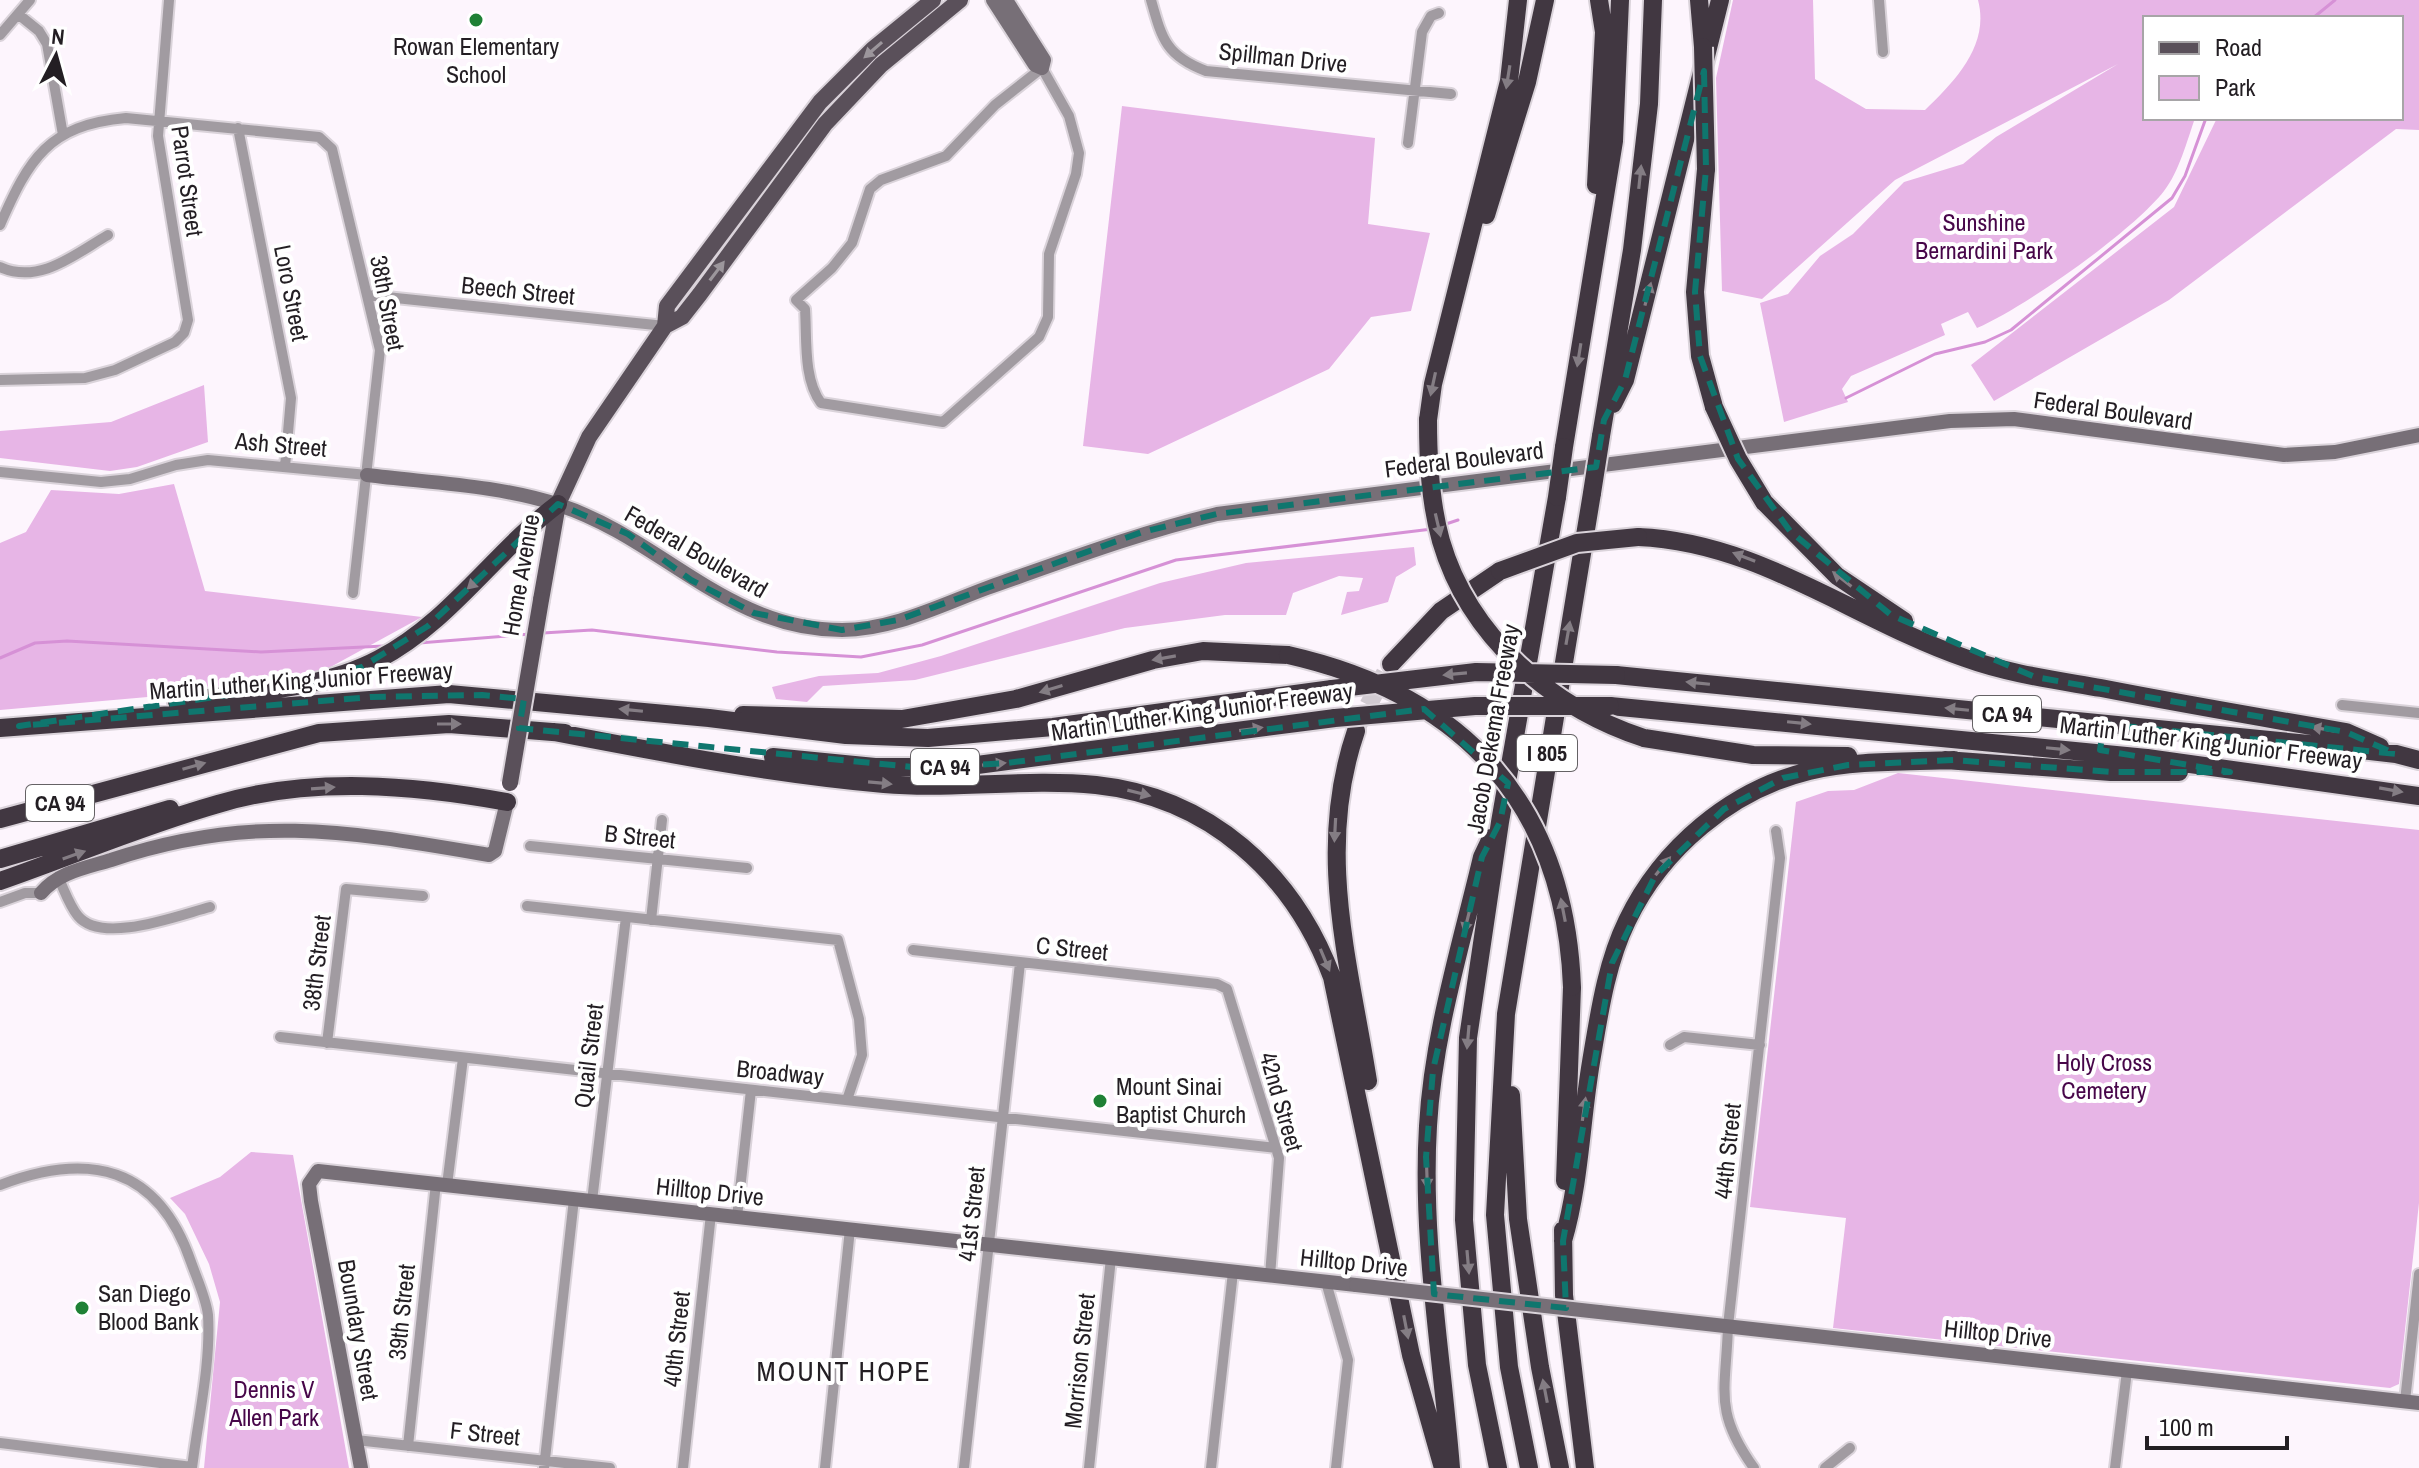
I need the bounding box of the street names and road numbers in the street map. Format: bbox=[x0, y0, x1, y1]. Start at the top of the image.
street label: Spillman Drive bbox=[1217, 34, 1349, 80]
street label: Parrot Street bbox=[164, 123, 212, 239]
street label: Loro Street bbox=[267, 242, 317, 344]
street label: 38th Street bbox=[363, 252, 413, 354]
street label: Beech Street bbox=[460, 268, 577, 312]
street label: Federal Boulevard bbox=[2032, 383, 2195, 437]
street label: Ash Street bbox=[233, 424, 329, 464]
street label: Federal Boulevard bbox=[1383, 433, 1545, 485]
street label: Federal Boulevard bbox=[619, 497, 774, 605]
street label: Home Avenue bbox=[494, 511, 546, 638]
street label: Jacob Dekema Freeway bbox=[1458, 621, 1526, 836]
street label: Martin Luther King Junior Freeway bbox=[148, 653, 454, 707]
street label: Martin Luther King Junior Freeway bbox=[1049, 674, 1355, 748]
road number: CA 94 bbox=[1973, 696, 2041, 732]
street label: Martin Luther King Junior Freeway bbox=[2058, 708, 2364, 776]
road number: I 805 bbox=[1517, 735, 1577, 771]
road number: CA 94 bbox=[911, 749, 979, 785]
road number: CA 94 bbox=[26, 785, 94, 821]
street label: B Street bbox=[603, 816, 678, 856]
street label: 38th Street bbox=[294, 913, 338, 1013]
street label: C Street bbox=[1035, 928, 1110, 968]
street label: Quail Street bbox=[566, 1001, 610, 1110]
street label: 42nd Street bbox=[1253, 1048, 1312, 1156]
street label: Broadway bbox=[735, 1052, 825, 1093]
street label: 44th Street bbox=[1706, 1101, 1748, 1200]
street label: 41st Street bbox=[950, 1164, 992, 1263]
street label: Hilltop Drive bbox=[655, 1169, 766, 1213]
street label: Hilltop Drive bbox=[1299, 1240, 1410, 1284]
street label: Boundary Street bbox=[331, 1257, 387, 1403]
street label: 39th Street bbox=[380, 1262, 422, 1361]
street label: 40th Street bbox=[655, 1289, 697, 1388]
street label: Morrison Street bbox=[1056, 1291, 1102, 1430]
street label: Hilltop Drive bbox=[1943, 1311, 2054, 1355]
street label: F Street bbox=[449, 1413, 522, 1453]

